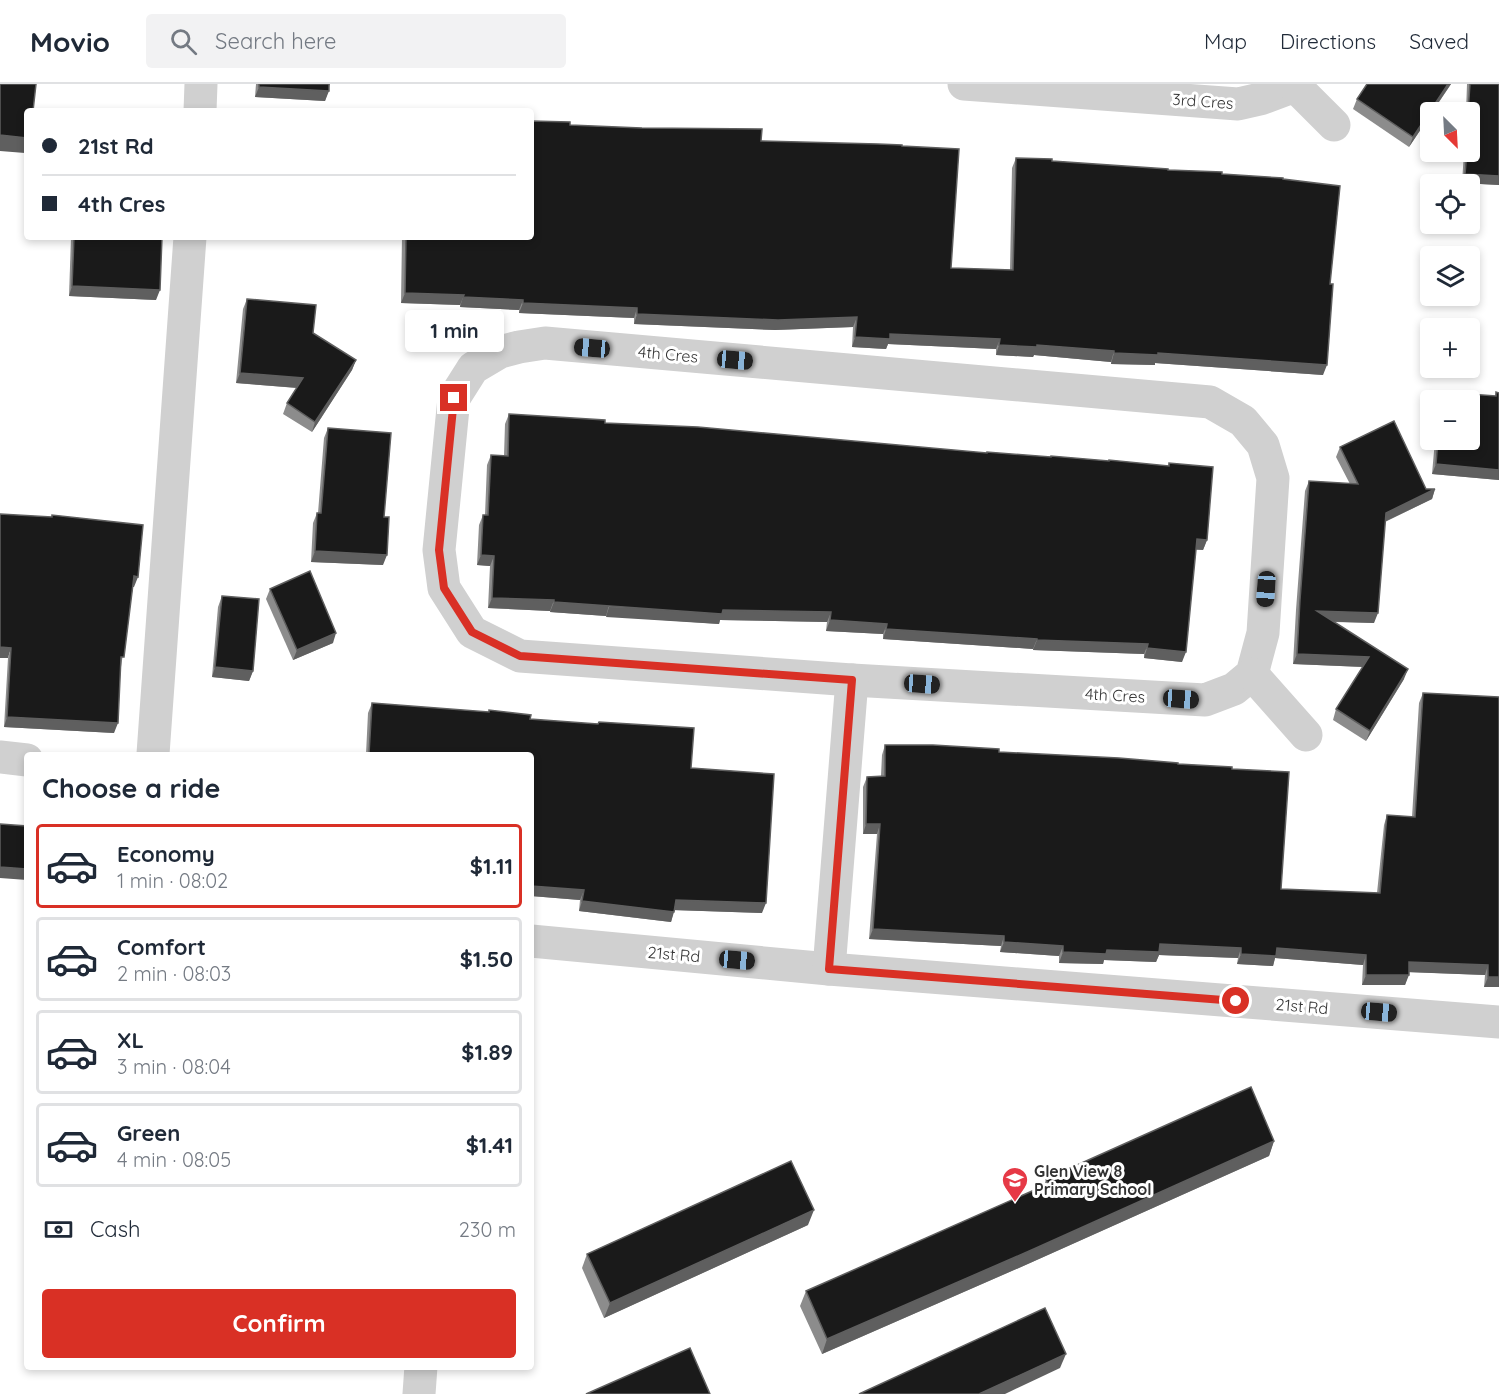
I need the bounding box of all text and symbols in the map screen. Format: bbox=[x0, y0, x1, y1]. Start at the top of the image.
search box bbox=[146, 14, 566, 68]
text: Movio bbox=[30, 24, 110, 59]
icon: search bbox=[167, 25, 200, 58]
text: Search here bbox=[215, 27, 337, 55]
text: Map bbox=[1204, 28, 1247, 54]
text: Directions bbox=[1280, 28, 1376, 54]
text: Saved bbox=[1409, 28, 1469, 54]
street label: 3rd Cres bbox=[1172, 89, 1234, 113]
north arrow bbox=[1420, 102, 1480, 162]
map controls bbox=[1420, 102, 1480, 450]
text: 21st Rd bbox=[78, 132, 154, 160]
button: locate bbox=[1420, 174, 1480, 234]
text: 4th Cres bbox=[78, 190, 165, 218]
button: layers bbox=[1420, 246, 1480, 306]
callout: 1 min bbox=[404, 311, 504, 353]
text: 1 min bbox=[430, 318, 479, 343]
button: + bbox=[1420, 318, 1480, 378]
car bbox=[573, 337, 611, 359]
street label: 4th Cres bbox=[637, 341, 699, 367]
car bbox=[716, 349, 754, 371]
route end bbox=[440, 384, 467, 411]
button: − bbox=[1420, 390, 1480, 450]
car bbox=[1256, 570, 1276, 608]
car bbox=[903, 674, 941, 694]
street label: 4th Cres bbox=[1084, 683, 1146, 707]
car bbox=[1162, 689, 1200, 709]
text: Choose a ride bbox=[42, 771, 220, 805]
icon: car bbox=[45, 839, 99, 893]
text: Economy bbox=[117, 840, 215, 868]
text: $1.11 bbox=[470, 852, 513, 880]
text: 1 min · 08:02 bbox=[117, 868, 228, 893]
icon: car bbox=[45, 932, 99, 986]
text: Comfort bbox=[117, 933, 206, 961]
street label: 21st Rd bbox=[647, 942, 701, 966]
text: $1.50 bbox=[460, 945, 513, 973]
car bbox=[718, 949, 756, 971]
text: 2 min · 08:03 bbox=[117, 961, 231, 986]
route start bbox=[1222, 987, 1249, 1014]
street label: 21st Rd bbox=[1275, 994, 1329, 1018]
car bbox=[1360, 1001, 1398, 1023]
icon: car bbox=[45, 1025, 99, 1079]
text: XL bbox=[117, 1026, 144, 1054]
text: $1.89 bbox=[461, 1038, 513, 1066]
text: 3 min · 08:04 bbox=[117, 1054, 231, 1079]
icon: car bbox=[45, 1118, 99, 1172]
text: Green bbox=[117, 1119, 180, 1147]
text: $1.41 bbox=[466, 1131, 513, 1159]
text: 4 min · 08:05 bbox=[117, 1147, 231, 1172]
place label: Glen View 8 Primary School bbox=[1034, 1161, 1152, 1199]
school or university icon: Glen View 8 Primary School bbox=[1000, 1165, 1030, 1203]
icon: cash bbox=[42, 1213, 75, 1246]
text: Cash bbox=[90, 1215, 141, 1243]
text: 230 m bbox=[459, 1217, 516, 1242]
button: Confirm bbox=[42, 1289, 516, 1358]

